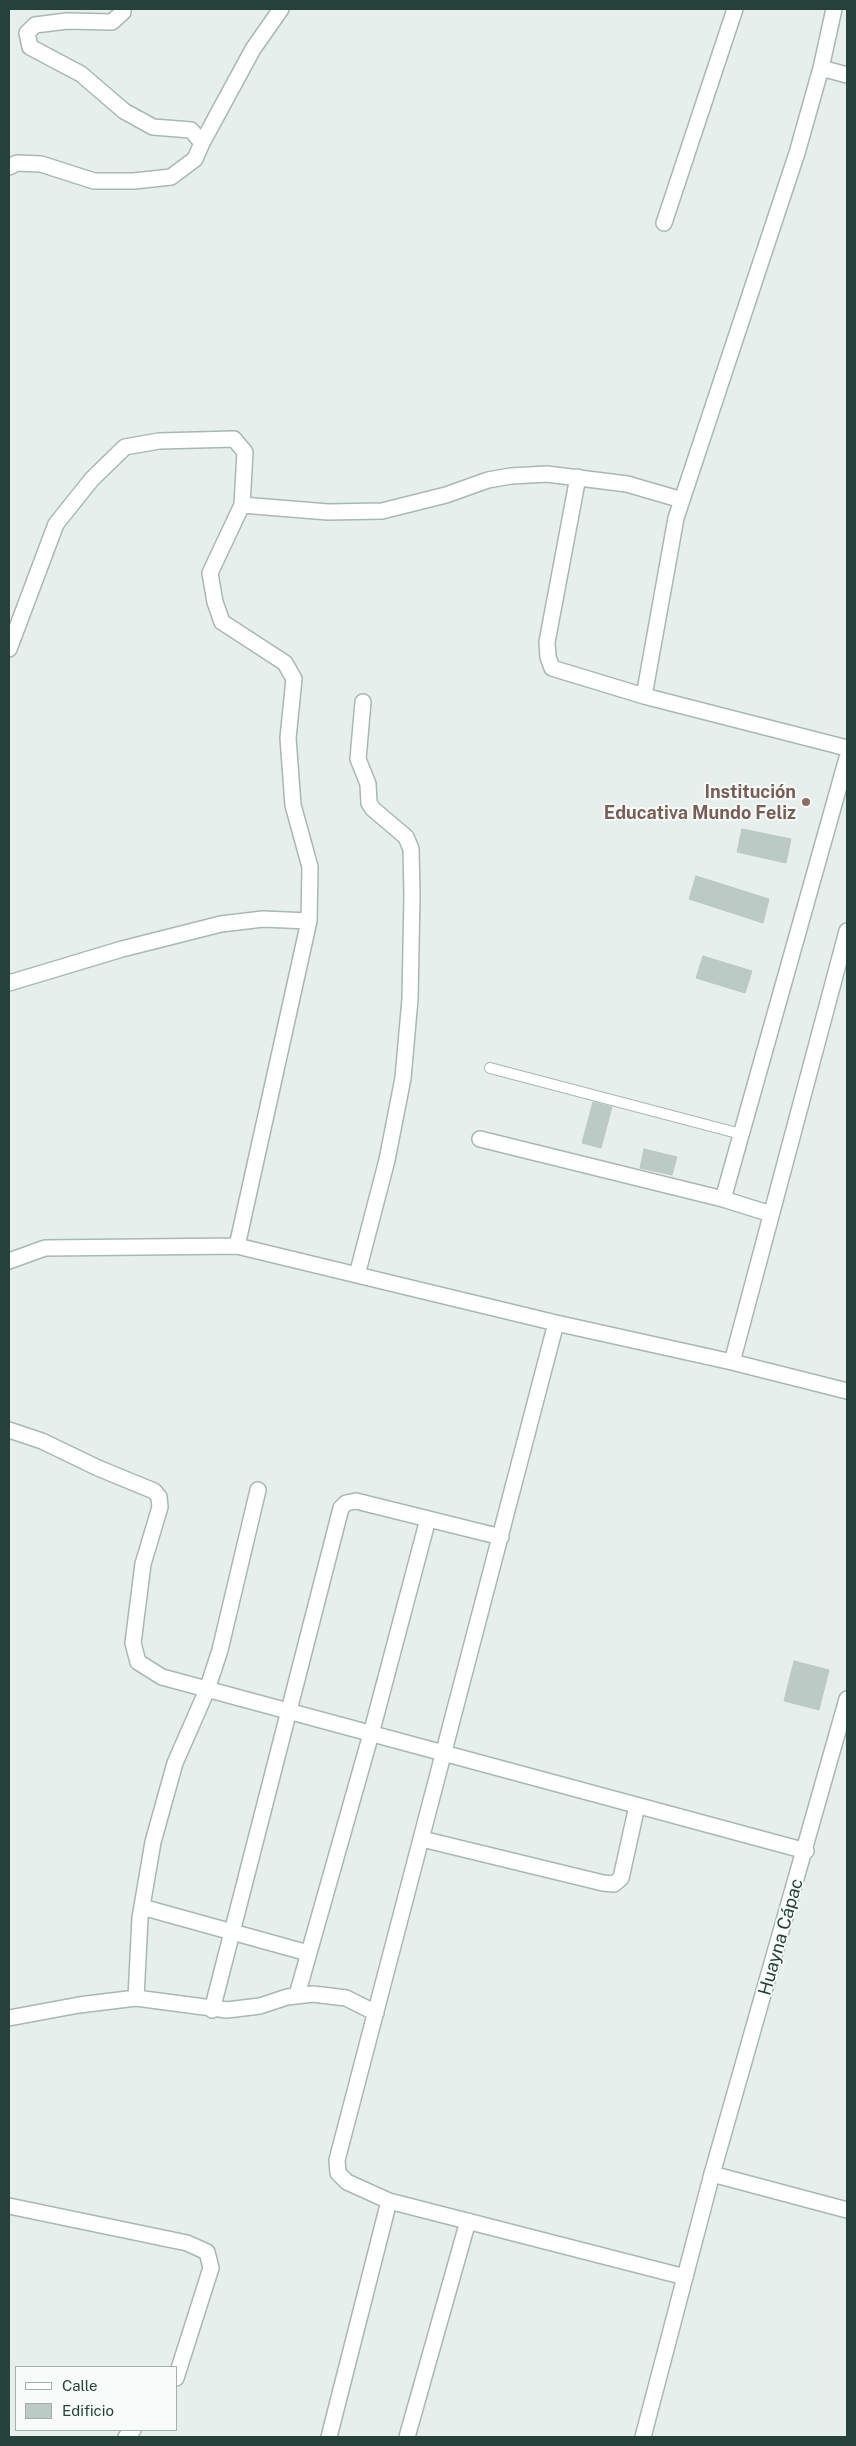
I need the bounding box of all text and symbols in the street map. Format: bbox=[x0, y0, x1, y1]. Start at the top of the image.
place label: Institución Educativa Mundo Feliz bbox=[604, 781, 796, 824]
marker: Institución Educativa Mundo Feliz bbox=[800, 796, 812, 808]
street label: Huayna Cápac bbox=[754, 1876, 808, 1998]
legend bbox=[15, 2366, 178, 2431]
text: Calle bbox=[62, 2377, 98, 2394]
text: Edificio bbox=[62, 2402, 114, 2419]

